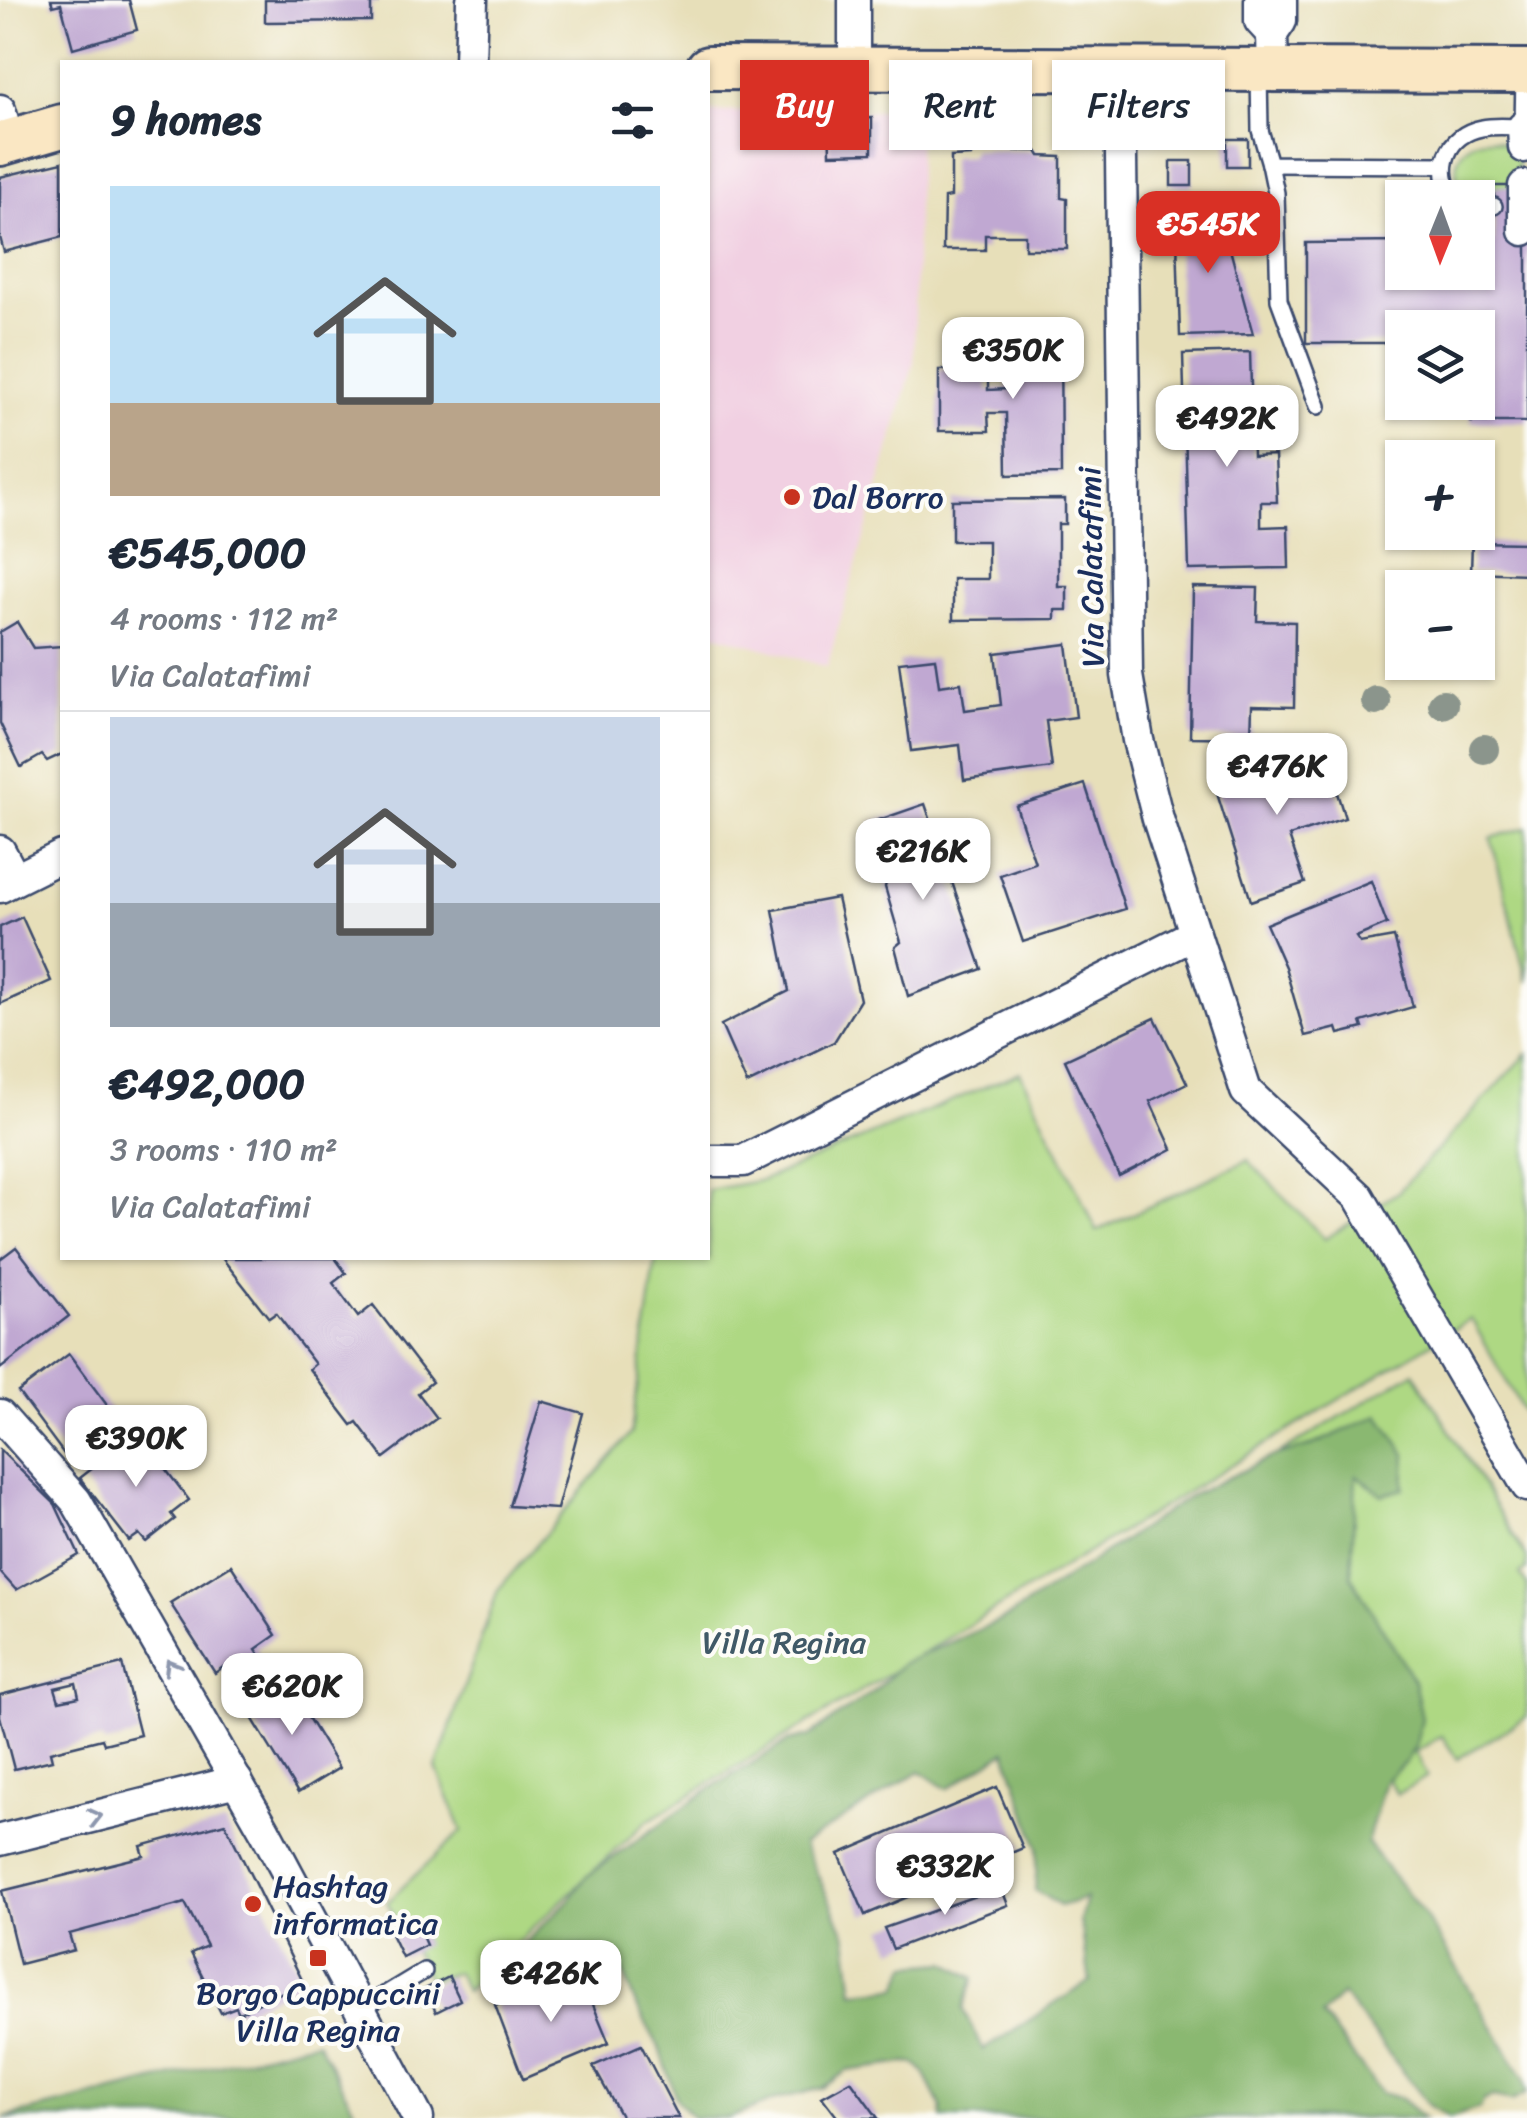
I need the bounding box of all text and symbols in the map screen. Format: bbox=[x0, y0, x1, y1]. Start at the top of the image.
chip: Buy bbox=[740, 60, 869, 150]
chip: Rent bbox=[889, 60, 1032, 150]
chip: Filters bbox=[1052, 60, 1225, 150]
text: 9 homes bbox=[110, 83, 261, 157]
icon: filters bbox=[605, 93, 660, 148]
north arrow bbox=[1385, 180, 1495, 290]
map controls bbox=[1385, 180, 1495, 680]
pin: €545K bbox=[1138, 191, 1278, 276]
text: €545K bbox=[1158, 195, 1258, 252]
icon: home bbox=[295, 251, 475, 431]
button: layers bbox=[1385, 310, 1495, 420]
pin: €350K bbox=[943, 317, 1083, 402]
text: €350K bbox=[964, 321, 1062, 378]
pin: €492K bbox=[1157, 385, 1297, 470]
text: €492K bbox=[1178, 389, 1276, 446]
button: + bbox=[1385, 440, 1495, 550]
street label: Via Calatafimi bbox=[1061, 465, 1122, 668]
place label: Dal Borro bbox=[812, 469, 944, 526]
marker: Dal Borro bbox=[781, 486, 803, 508]
text: €545,000 bbox=[110, 516, 306, 590]
button: − bbox=[1385, 570, 1495, 680]
text: 4 rooms · 112 m² bbox=[110, 590, 338, 647]
text: Via Calatafimi bbox=[110, 647, 311, 704]
pin: €476K bbox=[1207, 733, 1347, 818]
text: €476K bbox=[1228, 737, 1326, 794]
icon: home bbox=[295, 782, 475, 962]
pin: €216K bbox=[853, 818, 993, 903]
text: €216K bbox=[877, 822, 969, 879]
text: €492,000 bbox=[110, 1047, 305, 1121]
text: 3 rooms · 110 m² bbox=[110, 1121, 338, 1178]
text: Via Calatafimi bbox=[110, 1178, 311, 1235]
pin: €390K bbox=[66, 1405, 206, 1490]
text: €390K bbox=[87, 1409, 185, 1466]
park label: Villa Regina bbox=[702, 1614, 867, 1671]
pin: €620K bbox=[222, 1653, 362, 1738]
text: €620K bbox=[243, 1657, 341, 1714]
one-way arrow bbox=[164, 1659, 183, 1677]
one-way arrow bbox=[86, 1808, 103, 1829]
pin: €332K bbox=[875, 1833, 1015, 1918]
text: €332K bbox=[898, 1837, 992, 1894]
place label: Hashtag informatica bbox=[273, 1858, 439, 1952]
marker: Hashtag informatica bbox=[242, 1893, 264, 1915]
pin: €426K bbox=[481, 1940, 621, 2025]
text: €426K bbox=[502, 1944, 600, 2001]
marker: Borgo Cappuccini Villa Regina bbox=[307, 1947, 329, 1969]
place label: Borgo Cappuccini Villa Regina bbox=[196, 1965, 441, 2059]

